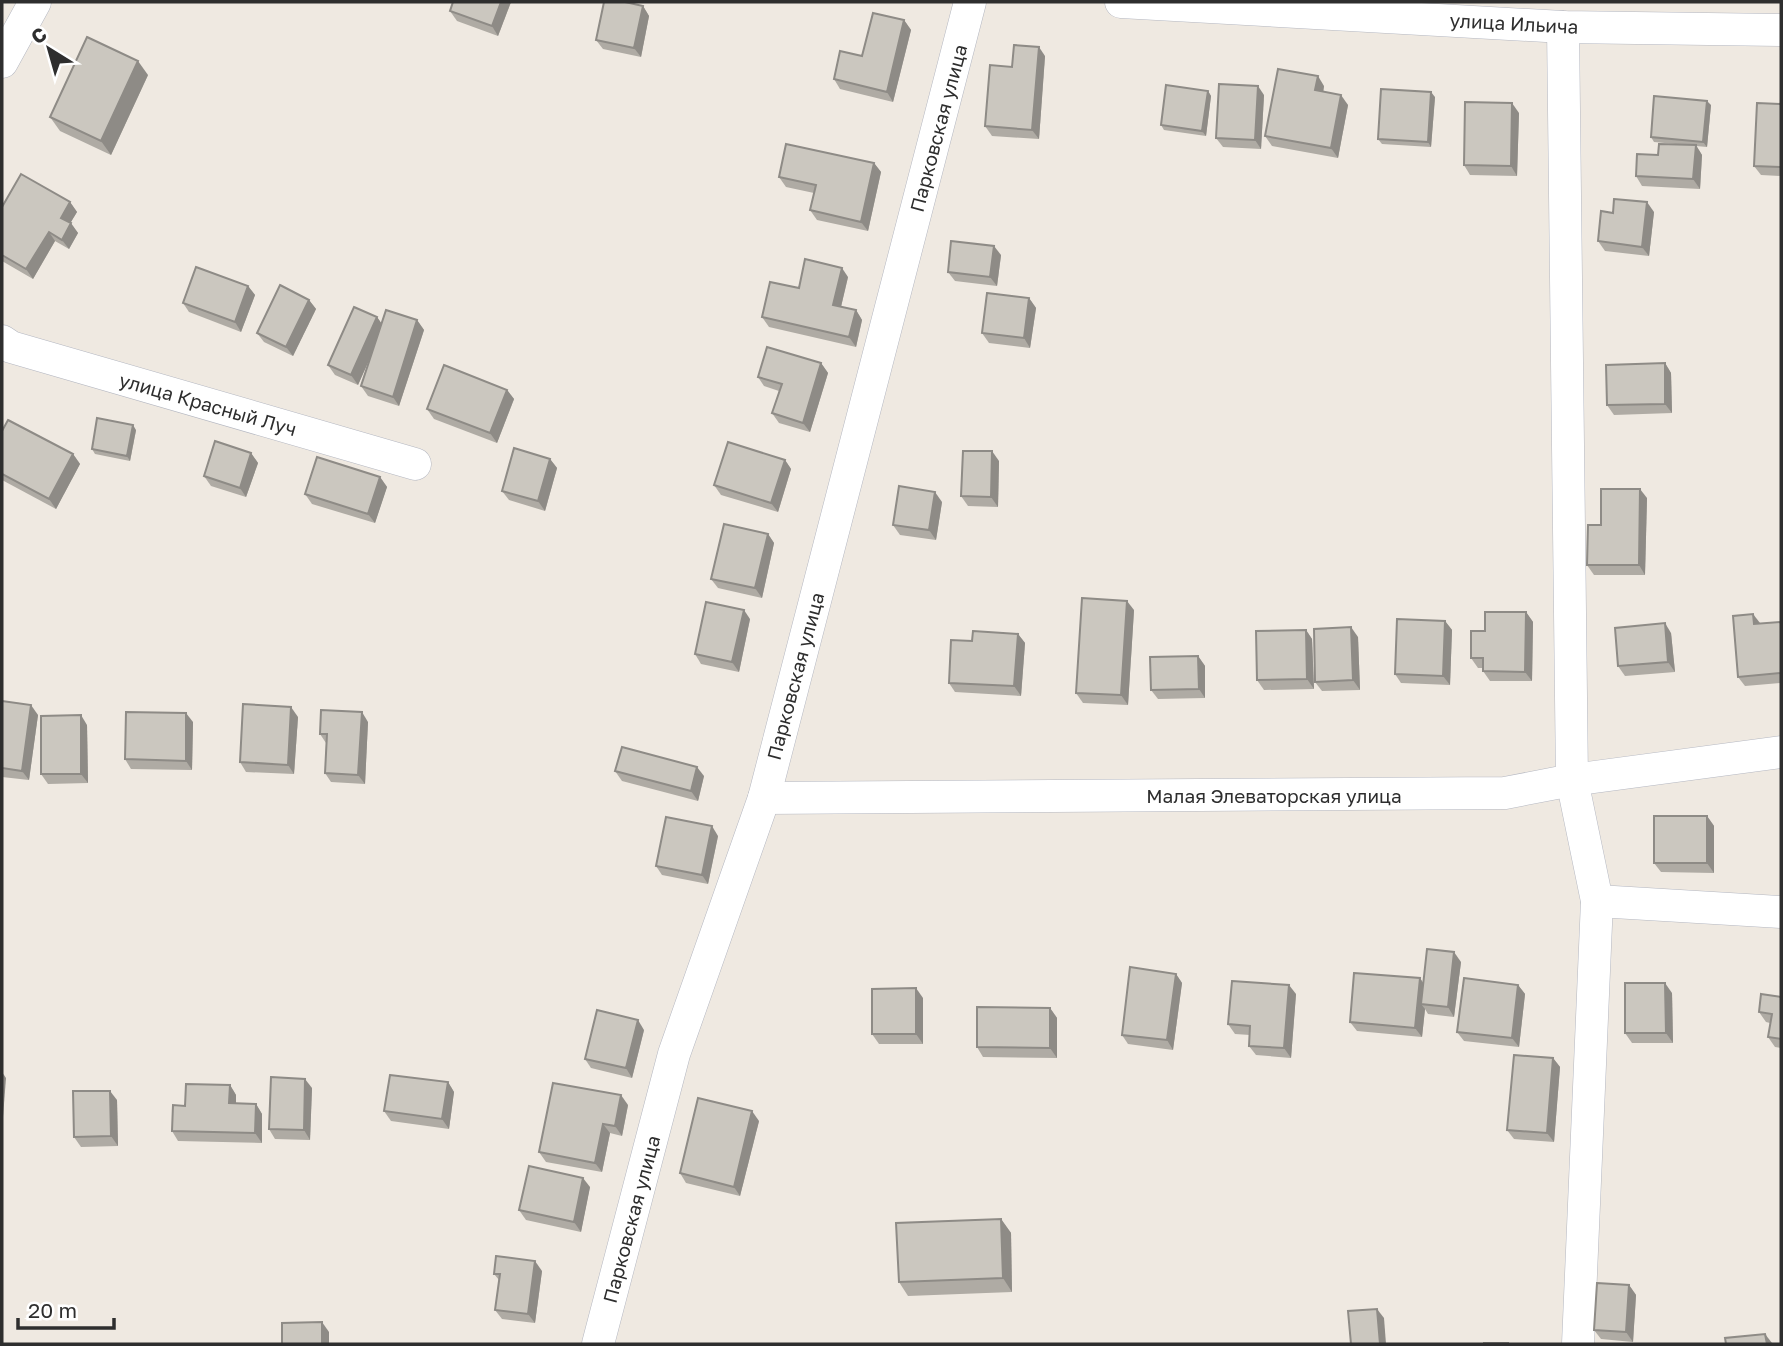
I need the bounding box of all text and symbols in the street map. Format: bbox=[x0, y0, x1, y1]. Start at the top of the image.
street label: улица Ильича bbox=[1449, 8, 1579, 38]
north arrow bbox=[14, 14, 84, 84]
text: С bbox=[26, 22, 51, 48]
street label: Парковская улица bbox=[905, 42, 971, 214]
street label: улица Красный Луч bbox=[117, 368, 299, 440]
street label: Парковская улица bbox=[762, 590, 828, 762]
street label: Малая Элеваторская улица bbox=[1146, 784, 1402, 807]
street label: Парковская улица bbox=[598, 1133, 664, 1305]
scale bar bbox=[18, 1286, 114, 1330]
text: 20 m bbox=[28, 1297, 77, 1323]

